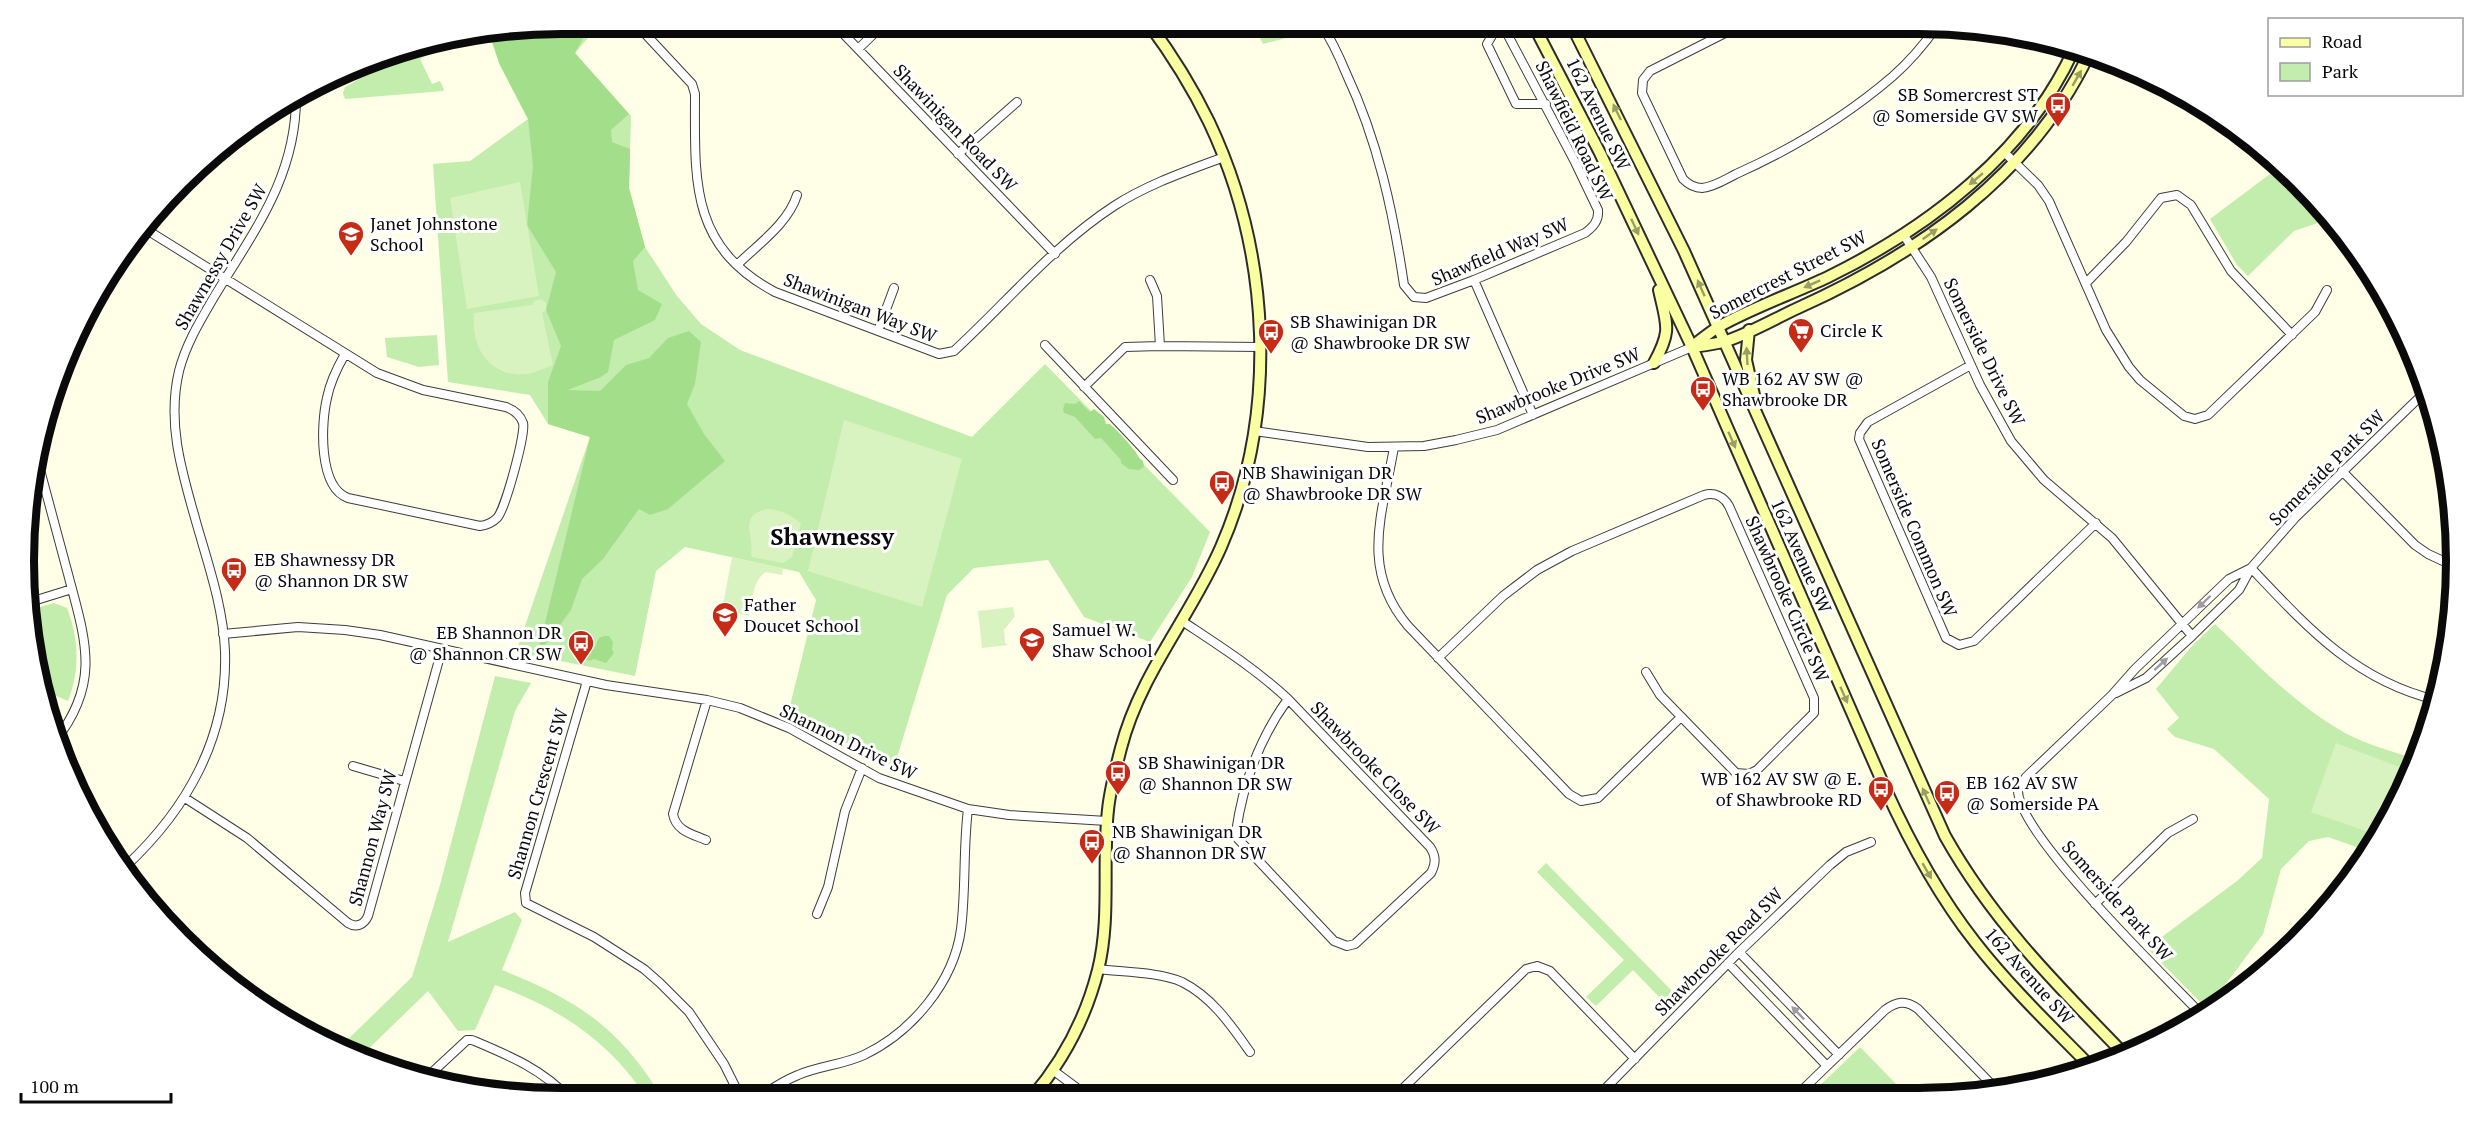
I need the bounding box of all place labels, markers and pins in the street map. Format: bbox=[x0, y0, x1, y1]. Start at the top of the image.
place label: SB Somercrest ST @ Somerside GV SW bbox=[1872, 82, 2038, 127]
bus stop icon: SB Somercrest ST @ Somerside GV SW bbox=[2043, 90, 2073, 128]
place label: Janet Johnstone School bbox=[370, 211, 498, 256]
school or university icon: Janet Johnstone School bbox=[336, 219, 366, 257]
place label: SB Shawinigan DR @ Shawbrooke DR SW bbox=[1290, 309, 1470, 354]
supermarket icon: Circle K bbox=[1786, 316, 1816, 354]
bus stop icon: SB Shawinigan DR @ Shawbrooke DR SW bbox=[1256, 317, 1286, 355]
place label: Circle K bbox=[1820, 318, 1883, 342]
place label: WB 162 AV SW @ Shawbrooke DR bbox=[1722, 366, 1864, 411]
bus stop icon: WB 162 AV SW @ Shawbrooke DR bbox=[1688, 374, 1718, 412]
place label: NB Shawinigan DR @ Shawbrooke DR SW bbox=[1242, 460, 1422, 505]
bus stop icon: NB Shawinigan DR @ Shawbrooke DR SW bbox=[1207, 468, 1237, 506]
place label: EB Shawnessy DR @ Shannon DR SW bbox=[254, 547, 408, 592]
bus stop icon: EB Shawnessy DR @ Shannon DR SW bbox=[219, 555, 249, 593]
place label: Father Doucet School bbox=[744, 592, 859, 637]
school or university icon: Father Doucet School bbox=[710, 600, 740, 638]
place label: Samuel W. Shaw School bbox=[1052, 617, 1153, 662]
place label: EB Shannon DR @ Shannon CR SW bbox=[409, 620, 563, 665]
school or university icon: Samuel W. Shaw School bbox=[1017, 625, 1047, 663]
bus stop icon: EB Shannon DR @ Shannon CR SW bbox=[566, 628, 596, 666]
place label: SB Shawinigan DR @ Shannon DR SW bbox=[1138, 750, 1292, 795]
bus stop icon: SB Shawinigan DR @ Shannon DR SW bbox=[1103, 758, 1133, 796]
place label: WB 162 AV SW @ E. of Shawbrooke RD bbox=[1700, 766, 1862, 811]
place label: EB 162 AV SW @ Somerside PA bbox=[1966, 770, 2100, 815]
bus stop icon: WB 162 AV SW @ E. of Shawbrooke RD bbox=[1866, 774, 1896, 812]
bus stop icon: EB 162 AV SW @ Somerside PA bbox=[1932, 778, 1962, 816]
place label: NB Shawinigan DR @ Shannon DR SW bbox=[1112, 819, 1266, 864]
bus stop icon: NB Shawinigan DR @ Shannon DR SW bbox=[1077, 827, 1107, 865]

